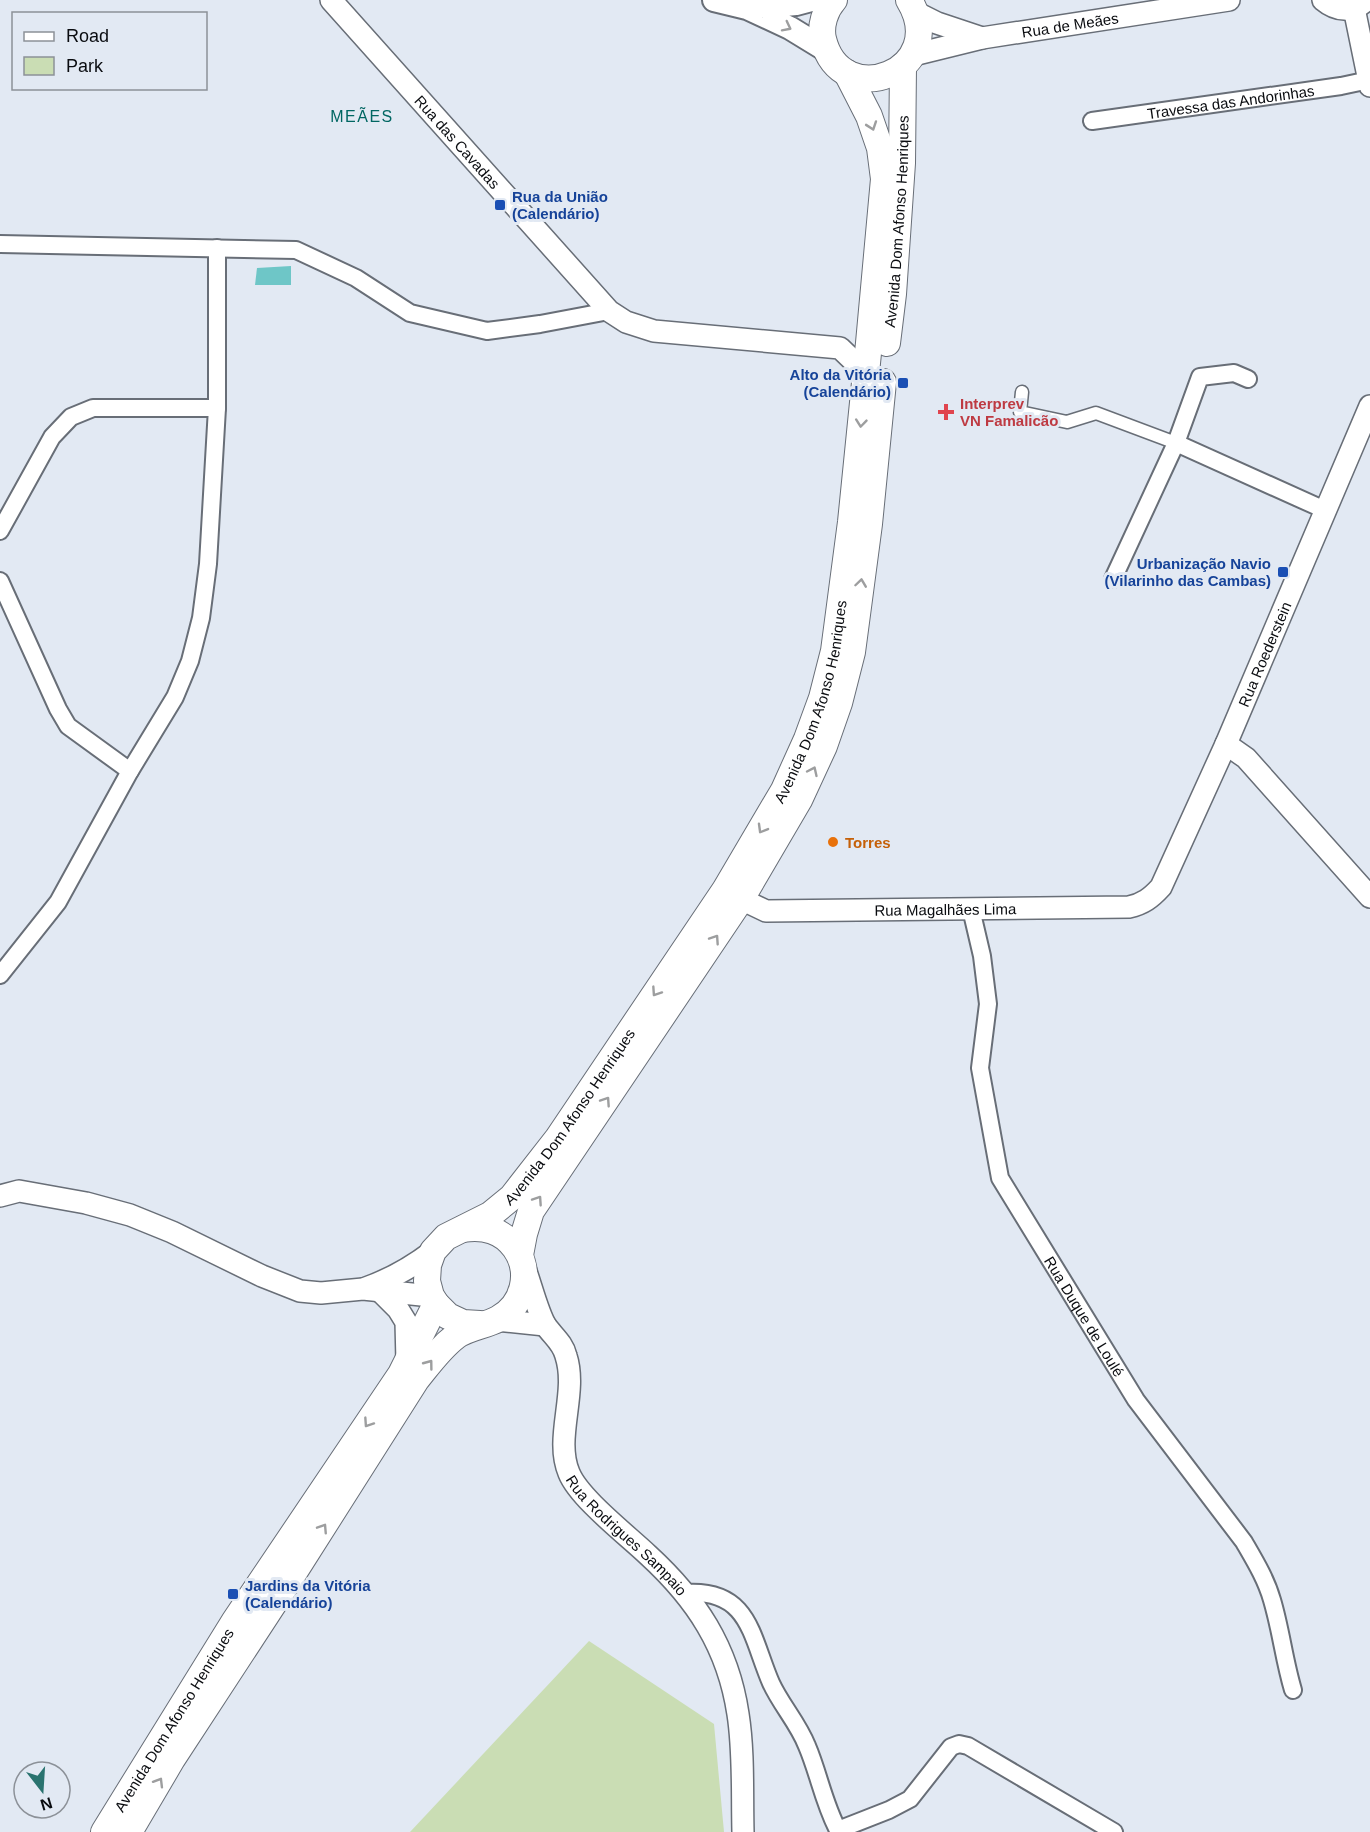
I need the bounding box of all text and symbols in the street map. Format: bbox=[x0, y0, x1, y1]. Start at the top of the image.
street label: Rua de Meães bbox=[1020, 9, 1119, 40]
legend bbox=[12, 12, 207, 90]
one-way arrow bbox=[781, 20, 792, 32]
text: Road bbox=[66, 26, 109, 46]
text: Park bbox=[66, 56, 104, 76]
street label: Travessa das Andorinhas bbox=[1146, 81, 1315, 122]
street label: Rua das Cavadas bbox=[412, 92, 504, 192]
district label: MEÃES bbox=[330, 106, 394, 125]
street label: Avenida Dom Afonso Henriques bbox=[880, 115, 911, 328]
one-way arrow bbox=[864, 120, 877, 130]
place label: Rua da União (Calendário) bbox=[512, 188, 608, 222]
marker: Rua da União (Calendário) bbox=[493, 198, 507, 212]
place label: Alto da Vitória (Calendário) bbox=[790, 366, 892, 400]
marker: Alto da Vitória (Calendário) bbox=[896, 376, 910, 390]
place label: Interprev VN Famalicão bbox=[960, 395, 1058, 429]
marker: Interprev VN Famalicão bbox=[937, 403, 955, 421]
one-way arrow bbox=[855, 418, 868, 427]
place label: Urbanização Navio (Vilarinho das Cambas) bbox=[1105, 555, 1271, 589]
marker: Urbanização Navio (Vilarinho das Cambas) bbox=[1276, 565, 1290, 579]
one-way arrow bbox=[854, 579, 867, 588]
street label: Avenida Dom Afonso Henriques bbox=[770, 599, 849, 806]
street label: Rua Roederstein bbox=[1234, 599, 1294, 709]
one-way arrow bbox=[805, 766, 817, 777]
one-way arrow bbox=[758, 823, 769, 833]
place label: Torres bbox=[845, 834, 891, 851]
marker: Torres bbox=[826, 835, 840, 849]
street label: Rua Magalhães Lima bbox=[874, 900, 1017, 918]
one-way arrow bbox=[707, 935, 719, 945]
one-way arrow bbox=[652, 986, 663, 997]
street label: Avenida Dom Afonso Henriques bbox=[501, 1025, 638, 1208]
one-way arrow bbox=[598, 1097, 610, 1107]
one-way arrow bbox=[531, 1196, 542, 1207]
street label: Rua Duque de Loulé bbox=[1041, 1253, 1128, 1379]
one-way arrow bbox=[421, 1360, 432, 1371]
one-way arrow bbox=[364, 1416, 375, 1427]
street label: Rua Rodrigues Sampaio bbox=[563, 1472, 691, 1598]
one-way arrow bbox=[315, 1523, 326, 1534]
place label: Jardins da Vitória (Calendário) bbox=[245, 1577, 371, 1611]
marker: Jardins da Vitória (Calendário) bbox=[226, 1587, 240, 1601]
street label: Avenida Dom Afonso Henriques bbox=[110, 1625, 237, 1815]
north arrow bbox=[12, 1760, 72, 1820]
one-way arrow bbox=[151, 1778, 163, 1788]
text: N bbox=[38, 1794, 54, 1814]

